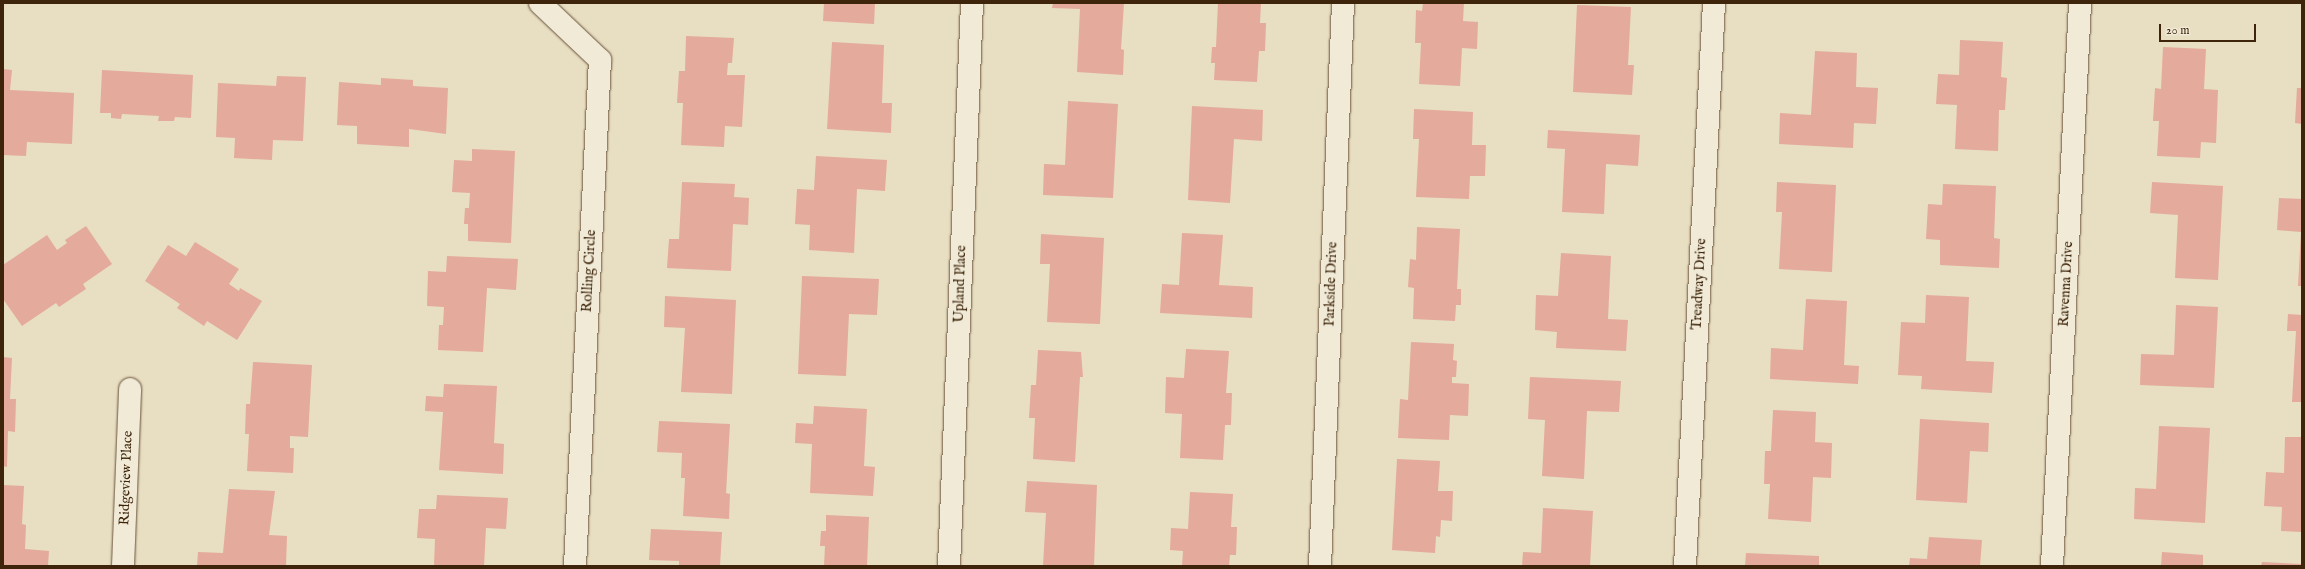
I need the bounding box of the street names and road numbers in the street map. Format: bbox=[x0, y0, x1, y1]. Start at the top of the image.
street label: Rolling Circle bbox=[578, 229, 600, 313]
street label: Treadway Drive bbox=[1688, 238, 1710, 330]
street label: Parkside Drive bbox=[1321, 241, 1341, 327]
street label: Ravenna Drive bbox=[2055, 241, 2077, 327]
street label: Upland Place bbox=[950, 245, 970, 323]
street label: Ridgeview Place bbox=[116, 430, 136, 526]

